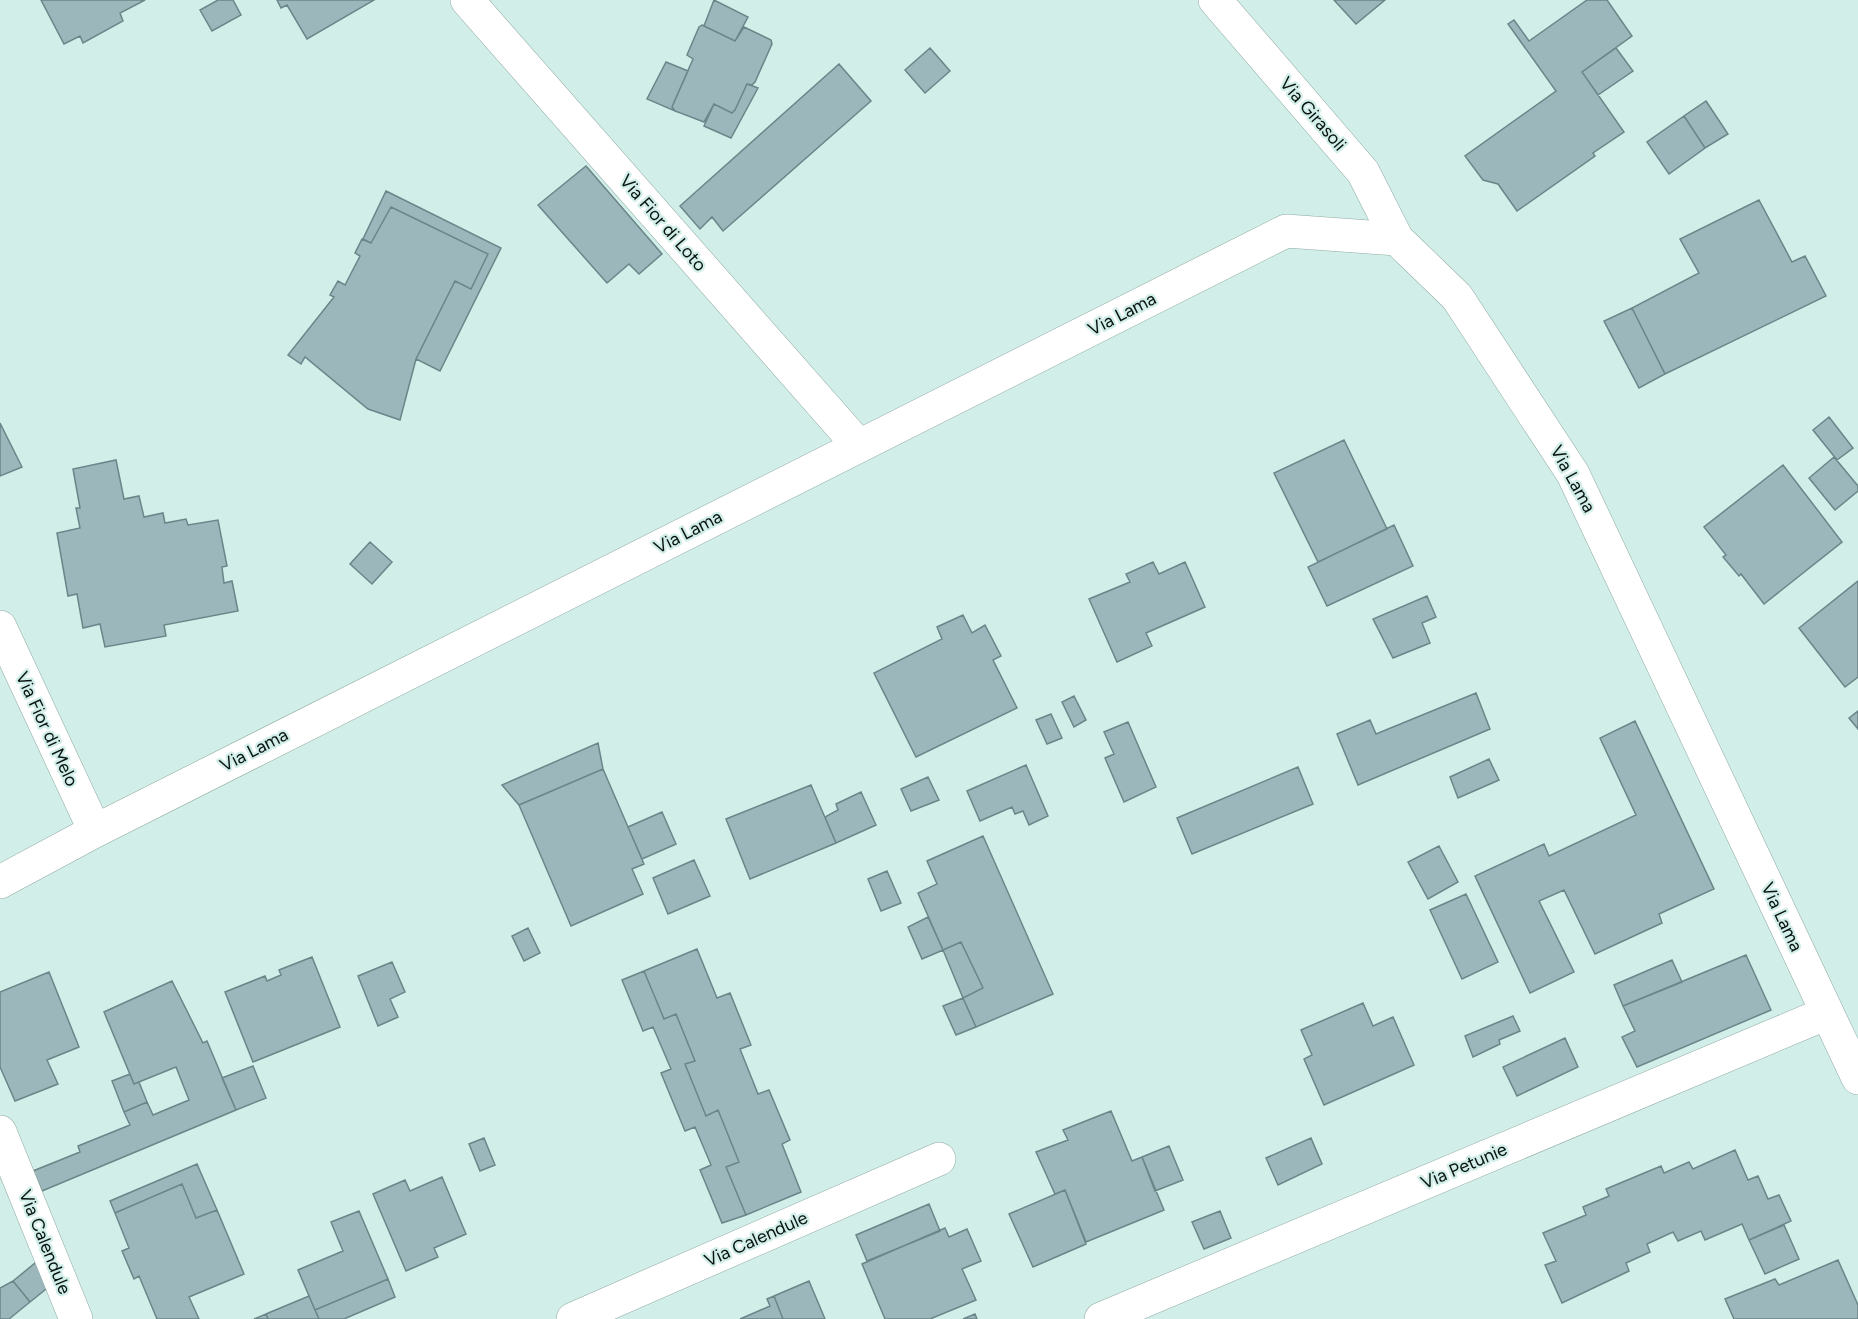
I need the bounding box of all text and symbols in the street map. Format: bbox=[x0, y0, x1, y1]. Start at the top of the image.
street label: Via Girasoli bbox=[1275, 73, 1351, 155]
street label: Via Fior di Loto bbox=[615, 170, 711, 276]
street label: Via Lama bbox=[1084, 288, 1160, 340]
street label: Via Lama bbox=[1546, 442, 1600, 516]
street label: Via Lama bbox=[650, 506, 726, 558]
street label: Via Fior di Melo bbox=[11, 668, 83, 790]
street label: Via Lama bbox=[216, 724, 292, 776]
street label: Via Lama bbox=[1757, 879, 1807, 955]
street label: Via Petunie bbox=[1418, 1138, 1510, 1194]
street label: Via Calendule bbox=[14, 1187, 76, 1298]
street label: Via Calendule bbox=[701, 1206, 811, 1272]

